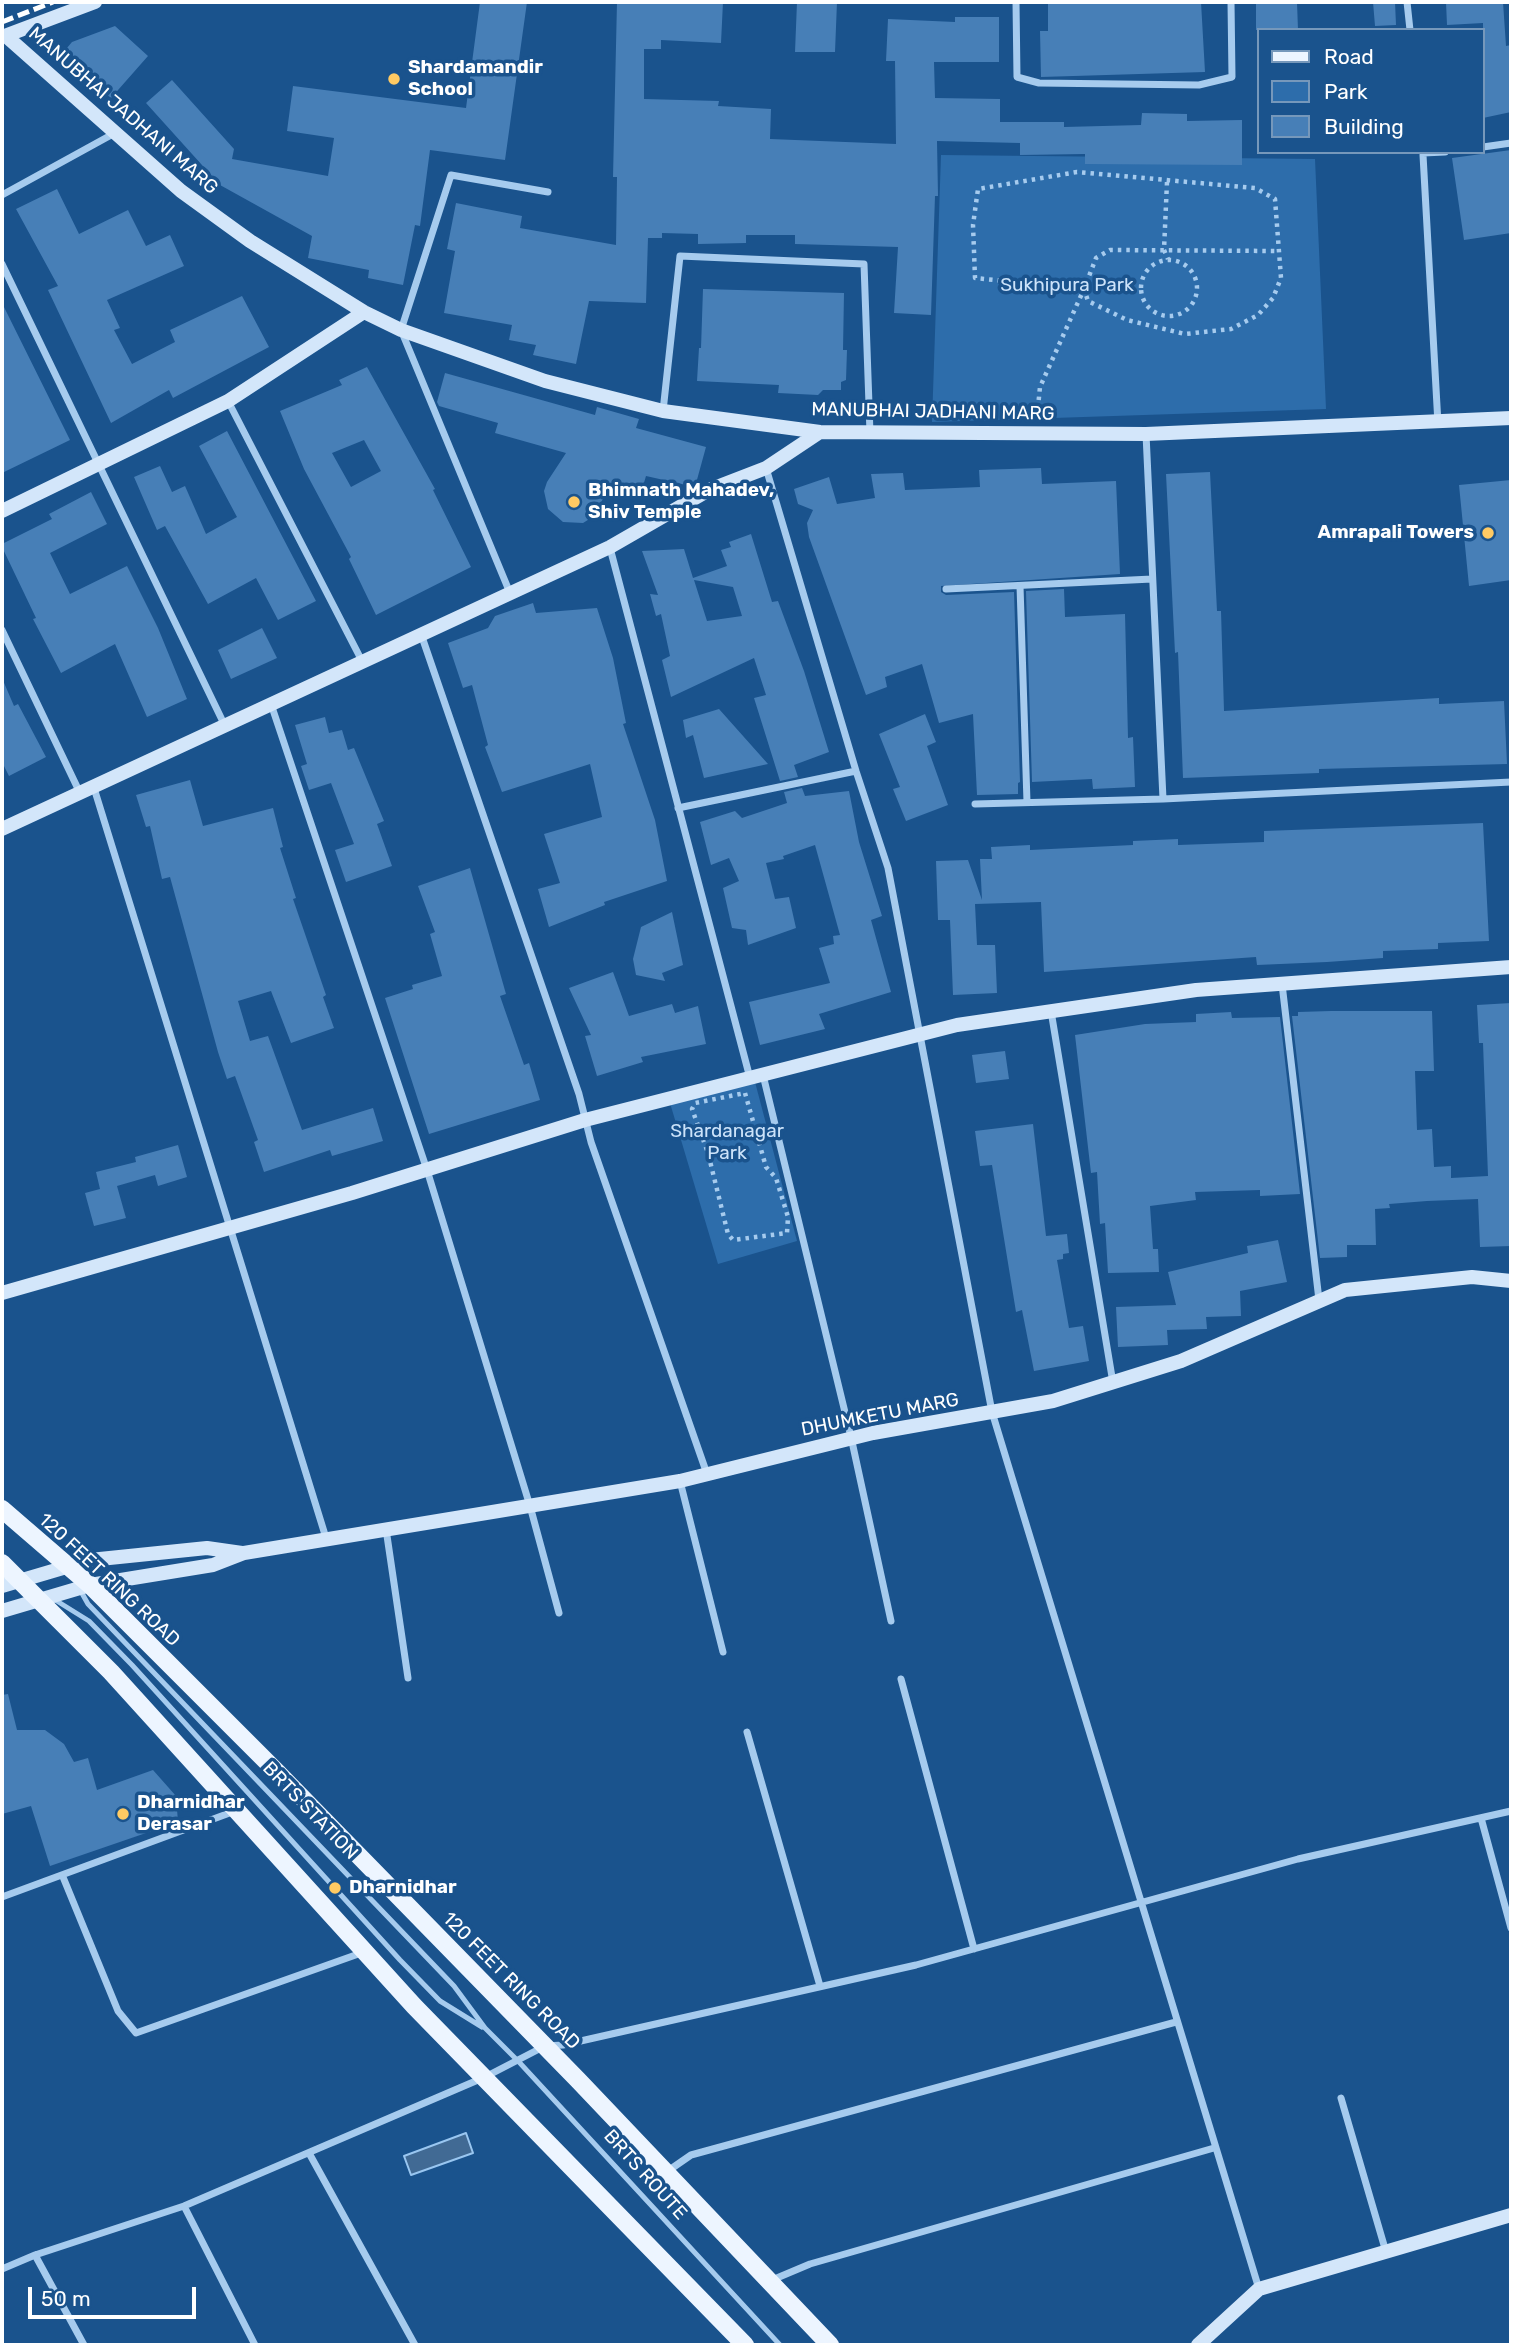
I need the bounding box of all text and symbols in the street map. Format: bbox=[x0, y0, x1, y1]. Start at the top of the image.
street label: MANUBHAI JADHANI MARG bbox=[24, 23, 222, 199]
legend bbox=[1258, 28, 1485, 154]
text: Road bbox=[1324, 44, 1374, 69]
place label: Shardamandir School bbox=[408, 57, 543, 101]
marker: Shardamandir School bbox=[386, 71, 402, 87]
text: Park bbox=[1324, 79, 1368, 104]
text: Building bbox=[1324, 114, 1404, 139]
park label: Sukhipura Park bbox=[1000, 275, 1134, 297]
street label: MANUBHAI JADHANI MARG bbox=[811, 398, 1055, 426]
place label: Bhimnath Mahadev, Shiv Temple bbox=[588, 480, 774, 524]
marker: Bhimnath Mahadev, Shiv Temple bbox=[566, 494, 582, 510]
place label: Amrapali Towers bbox=[1318, 522, 1474, 544]
marker: Amrapali Towers bbox=[1480, 525, 1496, 541]
park label: Shardanagar Park bbox=[670, 1121, 784, 1165]
street label: DHUMKETU MARG bbox=[799, 1389, 961, 1441]
street label: 120 FEET RING ROAD bbox=[34, 1509, 184, 1651]
street label: BRTS STATION bbox=[258, 1757, 362, 1865]
place label: Dharnidhar Derasar bbox=[137, 1792, 245, 1836]
marker: Dharnidhar Derasar bbox=[115, 1806, 131, 1822]
place label: Dharnidhar bbox=[349, 1877, 457, 1899]
marker: Dharnidhar bbox=[327, 1880, 343, 1896]
street label: 120 FEET RING ROAD bbox=[438, 1908, 584, 2054]
street label: BRTS ROUTE bbox=[599, 2125, 691, 2225]
scale bar bbox=[32, 2274, 200, 2318]
text: 50 m bbox=[41, 2286, 91, 2311]

